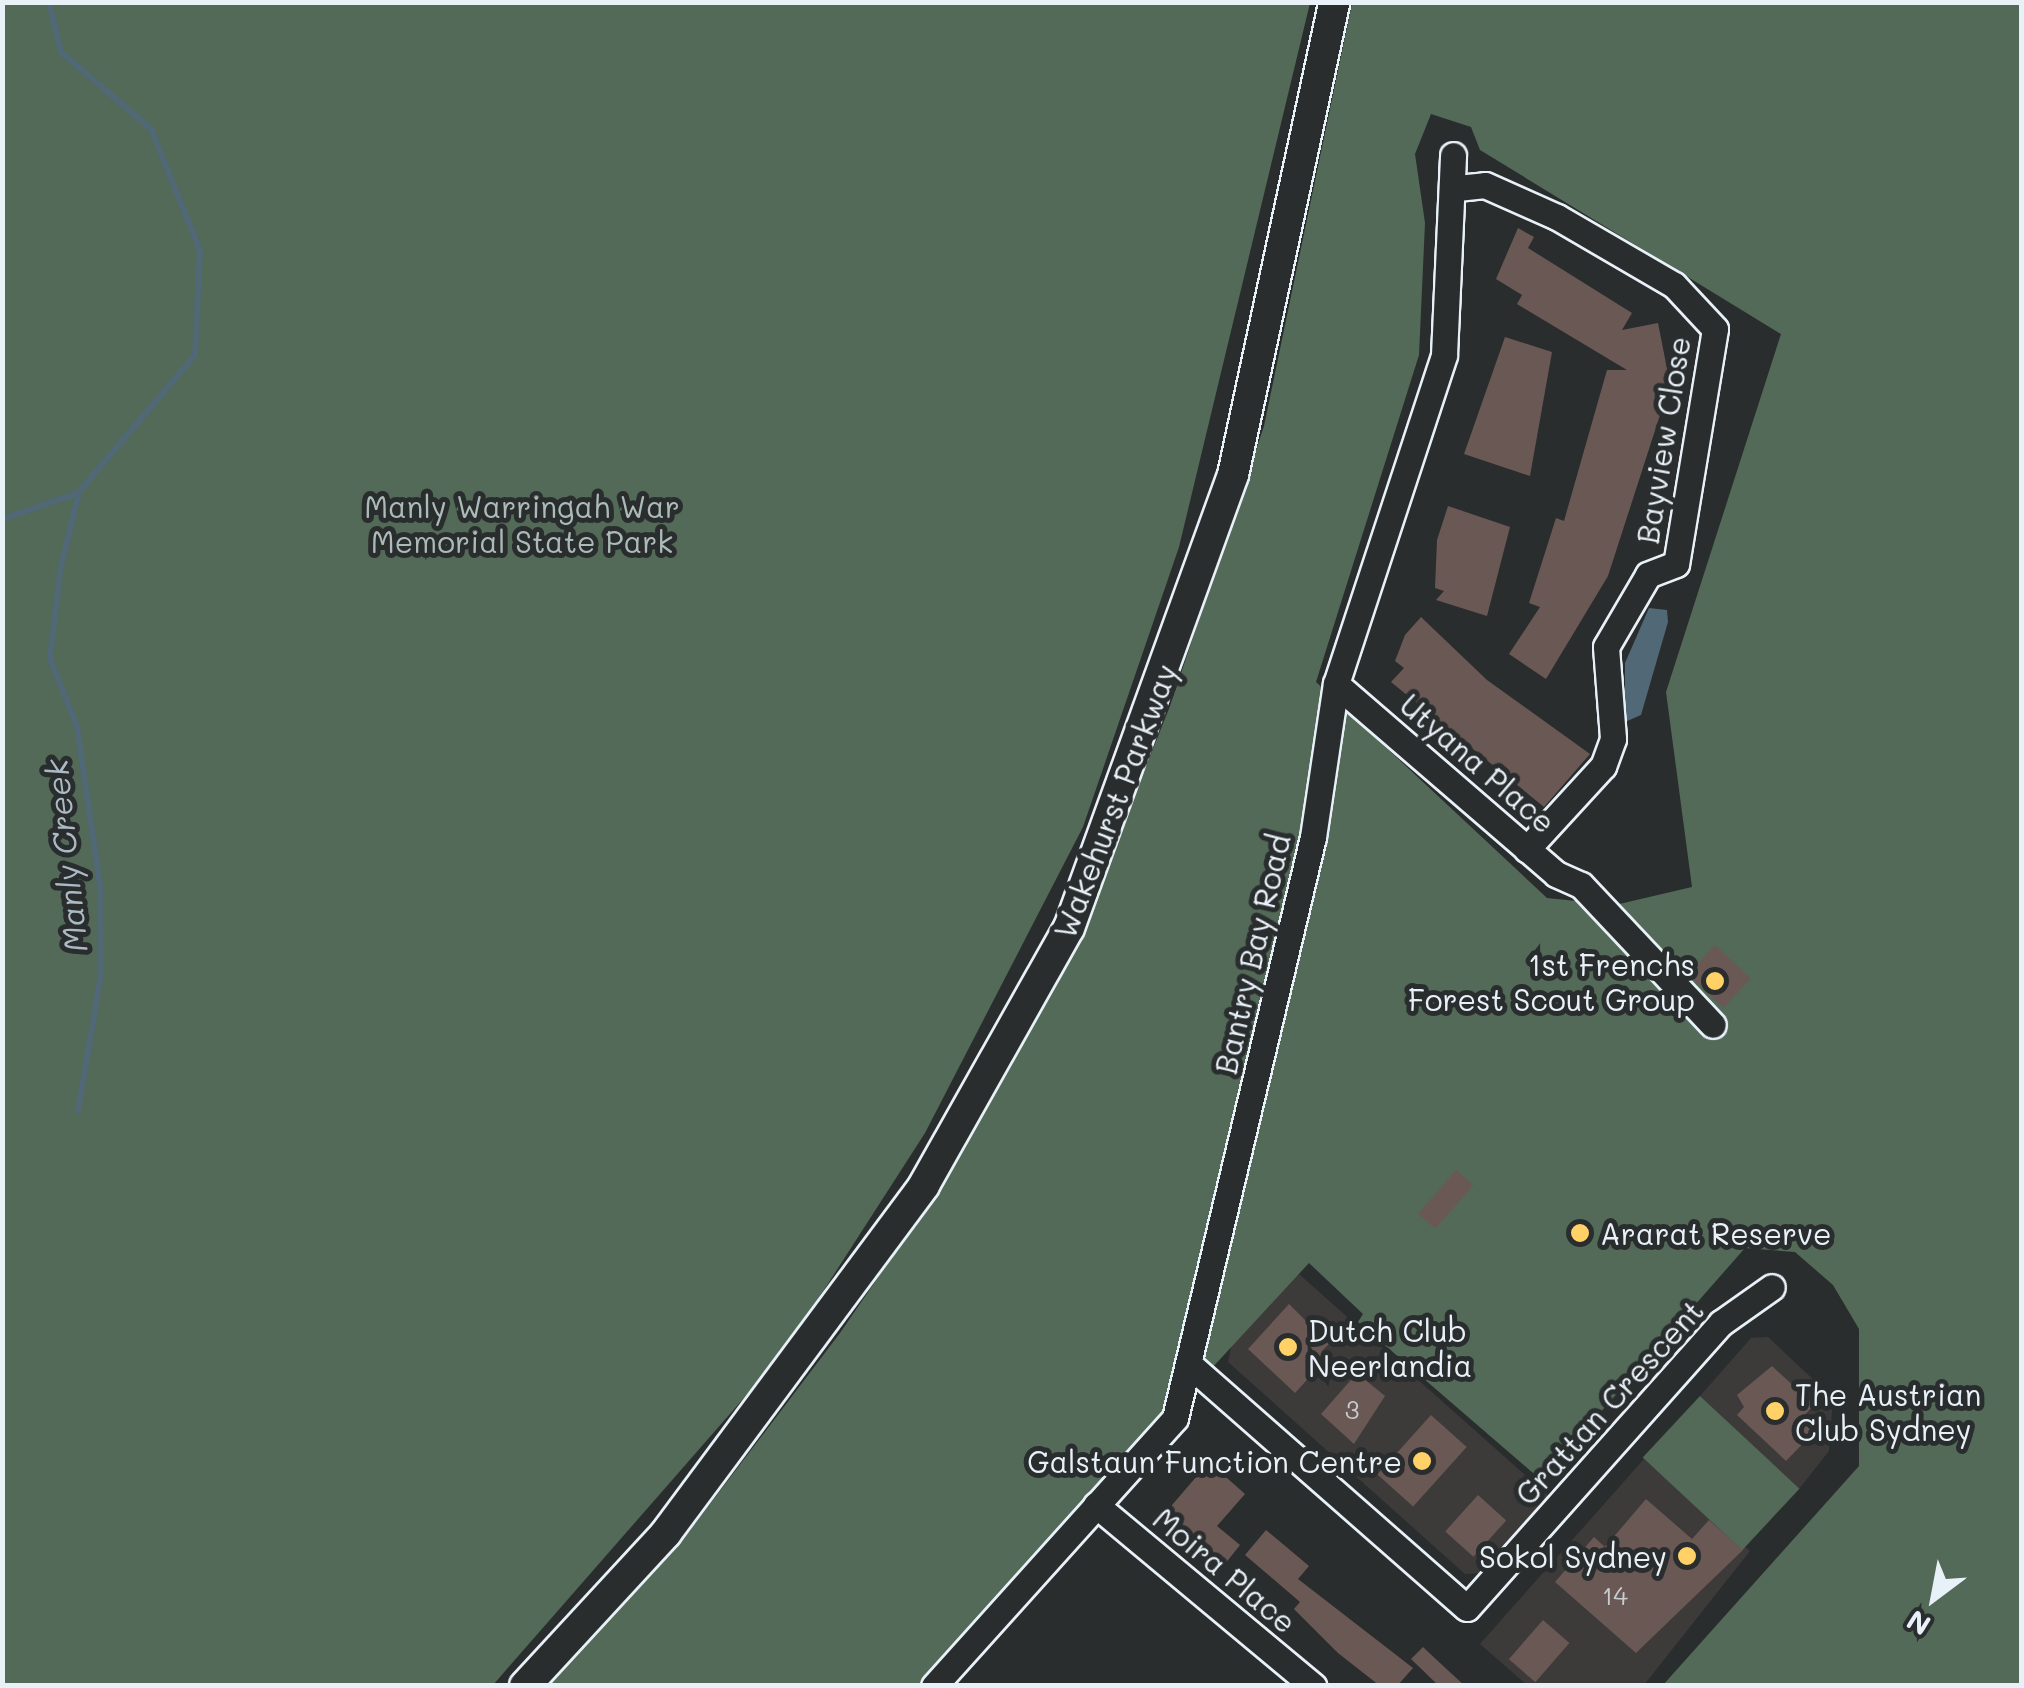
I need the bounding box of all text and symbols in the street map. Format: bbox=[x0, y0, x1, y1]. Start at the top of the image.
street label: Bayview Close bbox=[1629, 334, 1697, 546]
park label: Manly Warringah War Memorial State Park bbox=[364, 488, 680, 558]
street label: Wakehurst Parkway bbox=[1046, 659, 1184, 943]
street label: Utyana Place bbox=[1393, 686, 1563, 840]
water label: Manly Creek bbox=[36, 758, 94, 954]
street label: Bantry Bay Road bbox=[1207, 831, 1297, 1077]
place label: 1st Frenchs Forest Scout Group bbox=[1408, 946, 1695, 1016]
marker: 1st Frenchs Forest Scout Group bbox=[1704, 970, 1726, 992]
place label: Ararat Reserve bbox=[1600, 1215, 1832, 1251]
marker: Ararat Reserve bbox=[1569, 1222, 1591, 1244]
street label: Grattan Crescent bbox=[1508, 1292, 1710, 1512]
place label: Dutch Club Neerlandia bbox=[1308, 1312, 1472, 1382]
marker: Dutch Club Neerlandia bbox=[1277, 1336, 1299, 1358]
place label: The Austrian Club Sydney bbox=[1795, 1376, 1981, 1446]
house number: 3 bbox=[1345, 1394, 1359, 1424]
marker: The Austrian Club Sydney bbox=[1764, 1400, 1786, 1422]
place label: Galstaun Function Centre bbox=[1027, 1443, 1402, 1479]
marker: Galstaun Function Centre bbox=[1411, 1450, 1433, 1472]
street label: Moira Place bbox=[1146, 1500, 1304, 1640]
place label: Sokol Sydney bbox=[1479, 1538, 1667, 1574]
marker: Sokol Sydney bbox=[1676, 1545, 1698, 1567]
north arrow bbox=[1884, 1548, 1984, 1648]
house number: 14 bbox=[1602, 1580, 1628, 1610]
text: N bbox=[1900, 1603, 1937, 1644]

